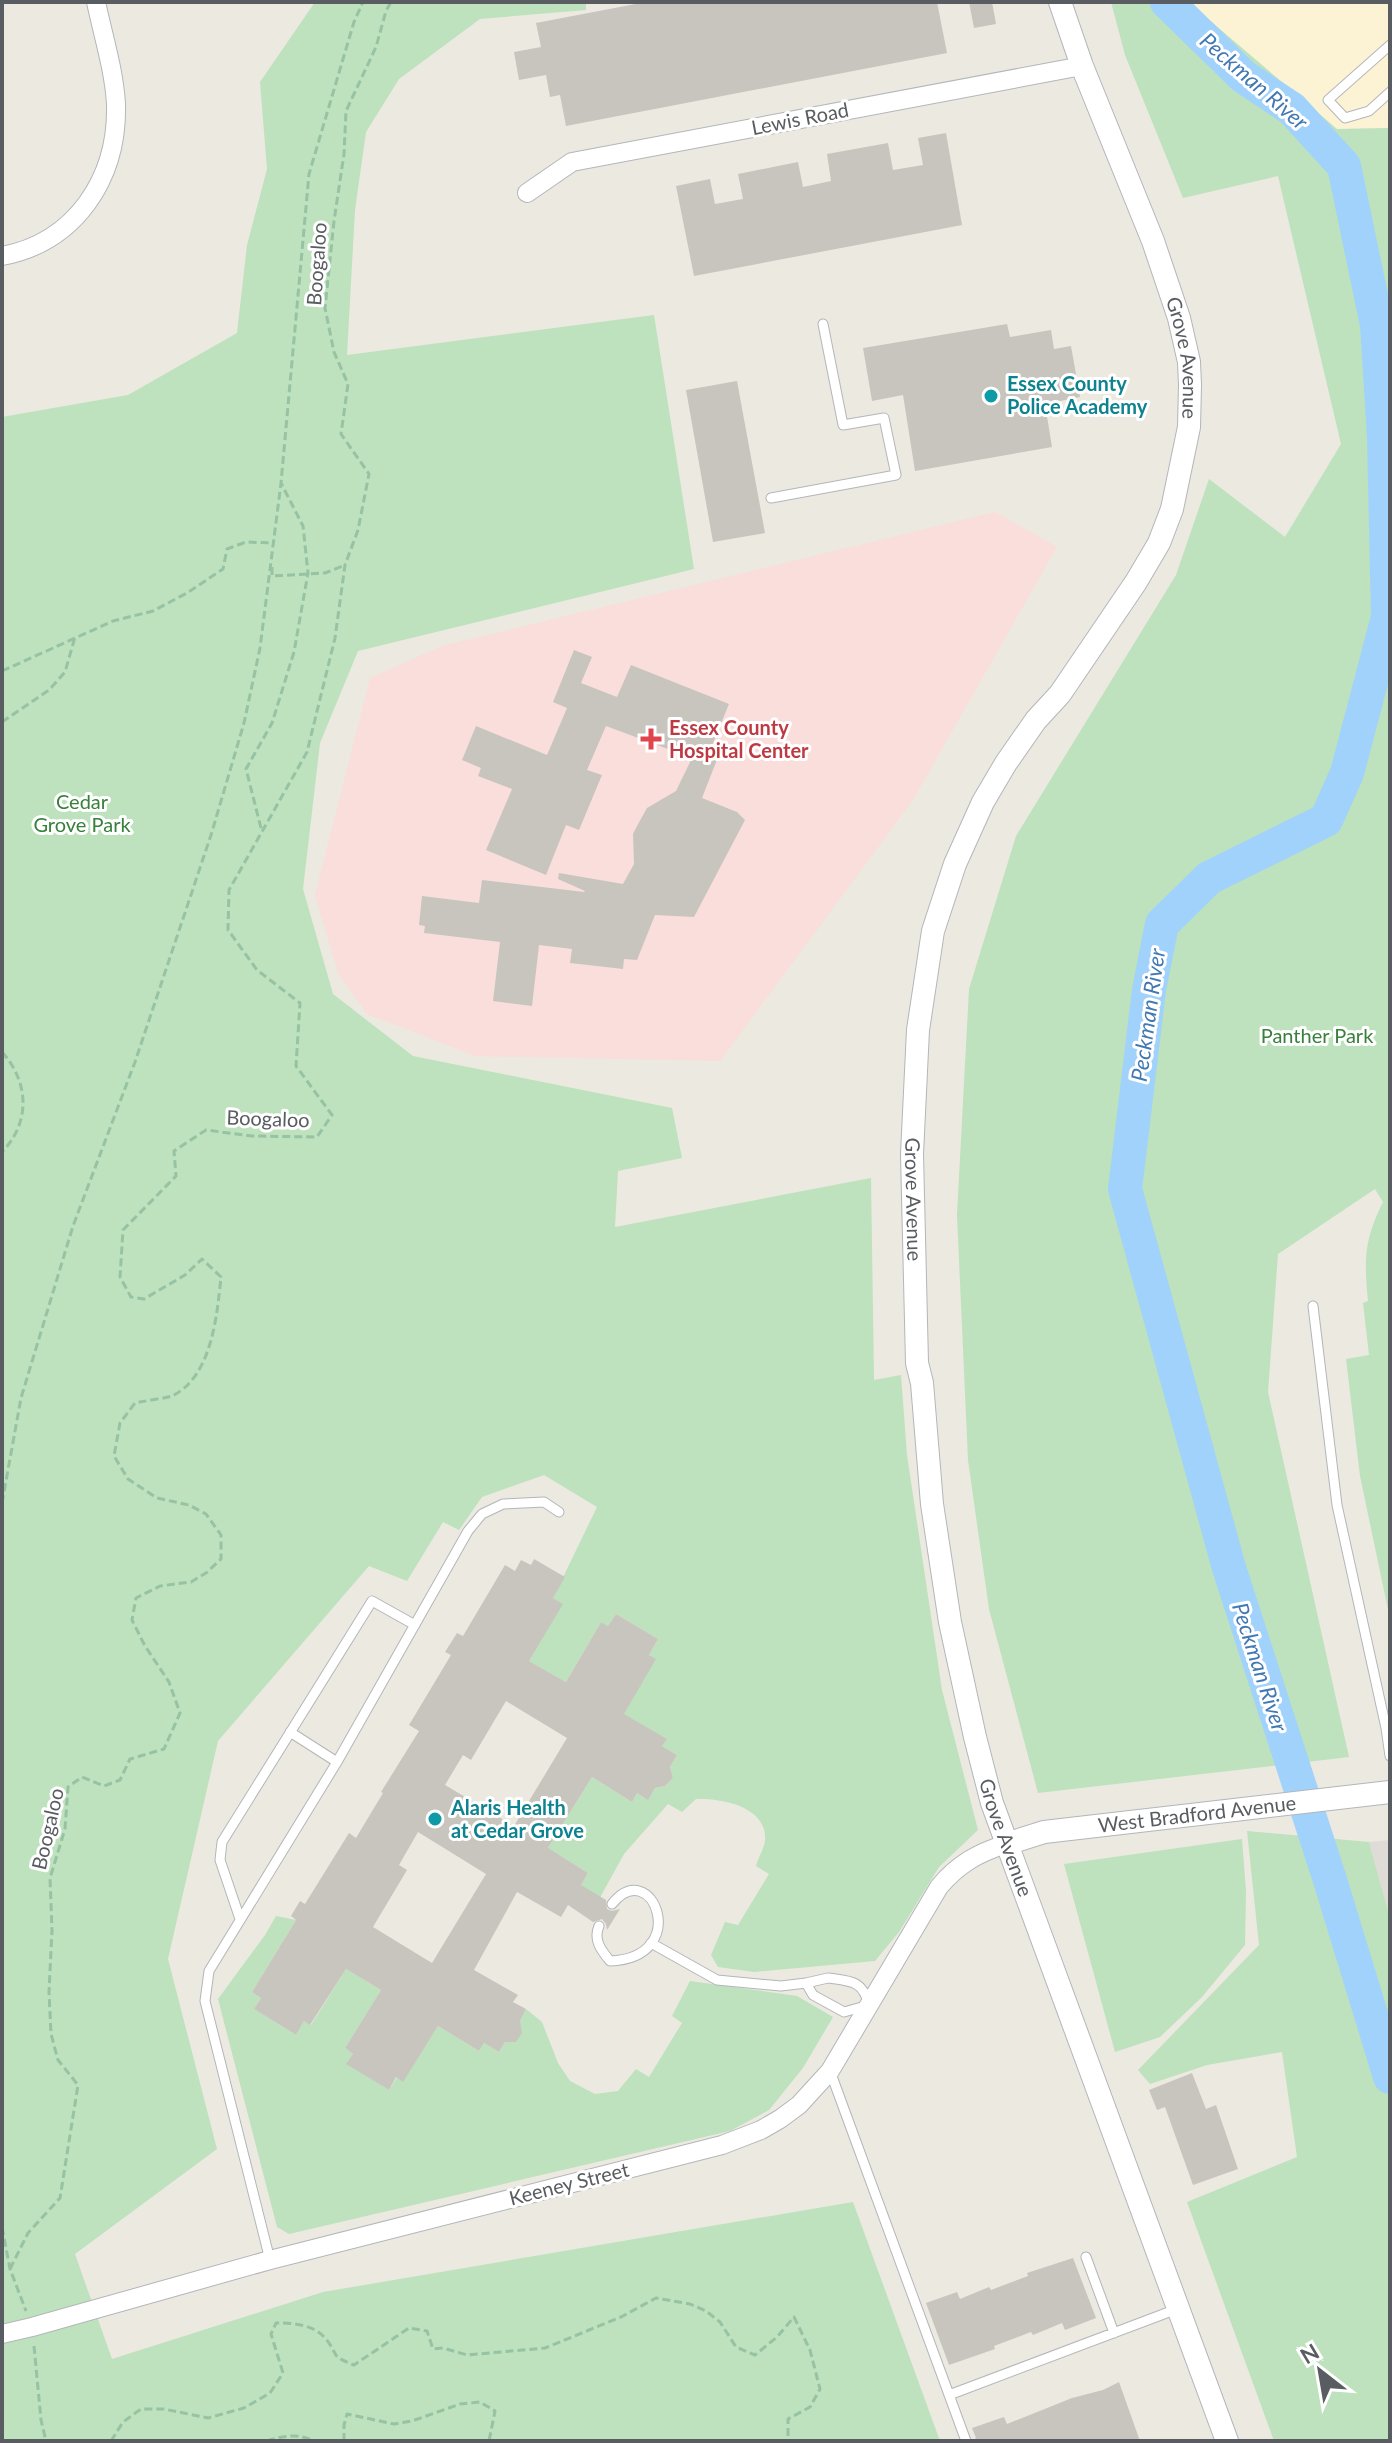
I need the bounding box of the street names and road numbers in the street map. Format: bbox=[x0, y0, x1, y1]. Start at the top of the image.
street label: Lewis Road bbox=[749, 97, 851, 139]
street label: Boogaloo bbox=[301, 222, 331, 306]
street label: Grove Avenue bbox=[1162, 293, 1203, 419]
street label: Boogaloo bbox=[226, 1105, 310, 1131]
street label: Grove Avenue bbox=[901, 1137, 928, 1261]
street label: Grove Avenue bbox=[975, 1776, 1038, 1900]
street label: Boogaloo bbox=[26, 1786, 68, 1872]
street label: West Bradford Avenue bbox=[1097, 1790, 1297, 1837]
street label: Keeney Street bbox=[506, 2157, 631, 2210]

